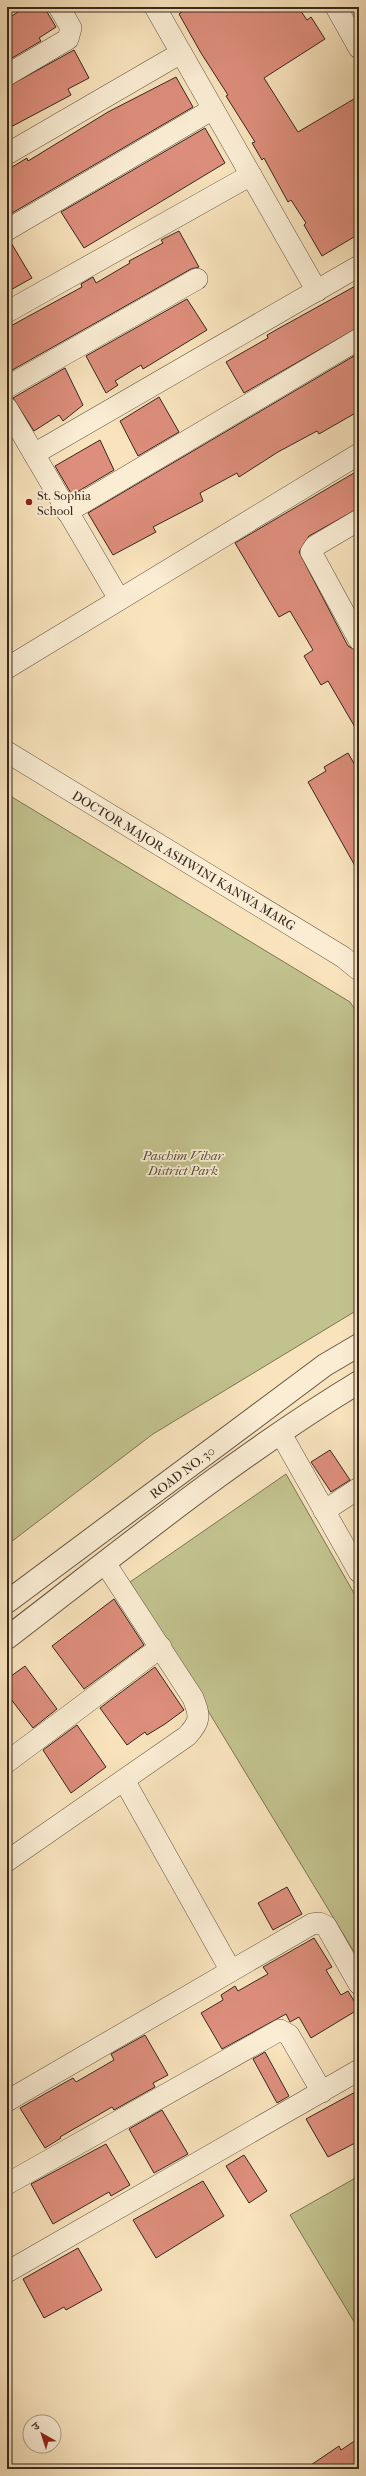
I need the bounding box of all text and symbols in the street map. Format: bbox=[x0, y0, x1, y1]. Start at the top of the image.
place label: St. Sophia School bbox=[37, 488, 92, 518]
marker: St. Sophia School bbox=[24, 497, 34, 507]
street label: DOCTOR MAJOR ASHWINI KANWA MARG bbox=[69, 788, 298, 933]
park label: Paschim Vihar District Park bbox=[142, 1148, 225, 1178]
street label: ROAD NO. 30 bbox=[147, 1443, 218, 1502]
north arrow bbox=[22, 2414, 62, 2454]
text: उ bbox=[29, 2419, 43, 2434]

